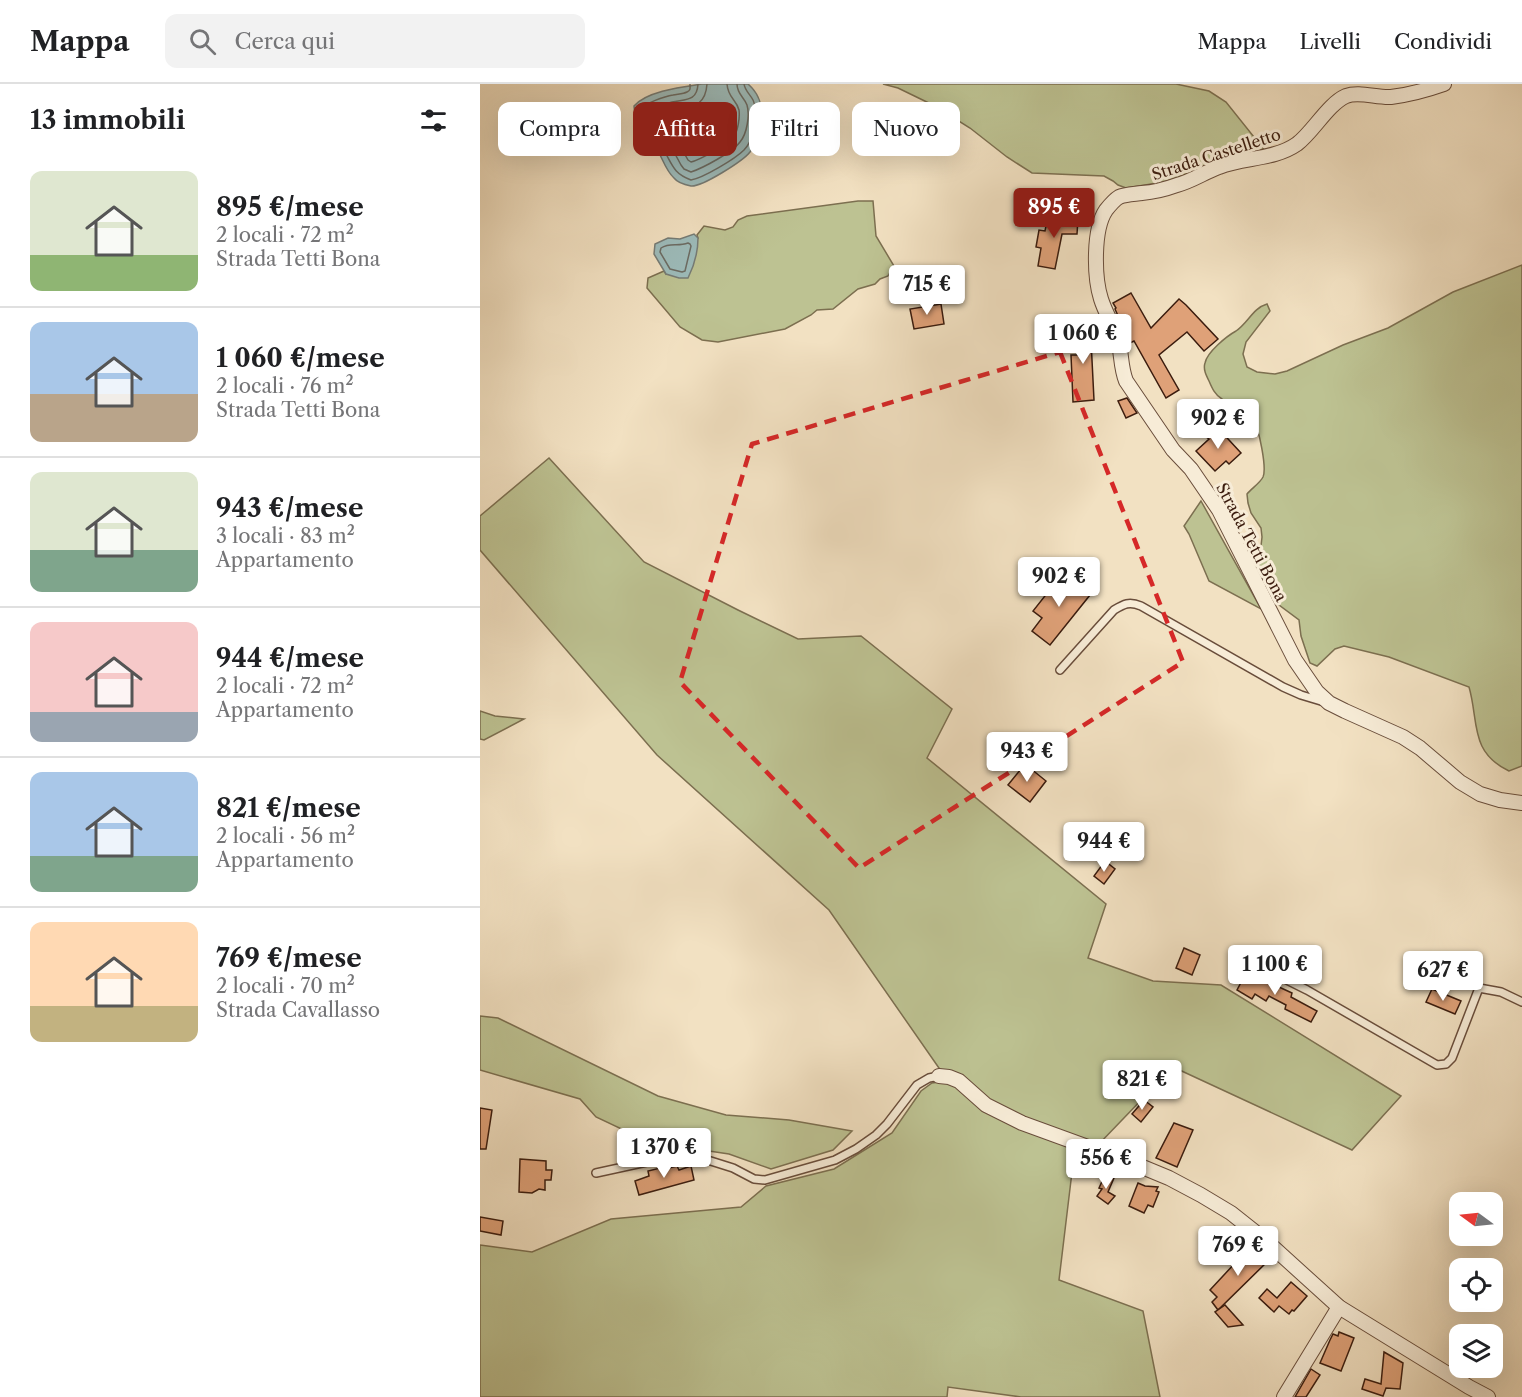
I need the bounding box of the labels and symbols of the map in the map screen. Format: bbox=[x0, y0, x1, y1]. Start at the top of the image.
street label: Strada Castelletto bbox=[1149, 124, 1283, 184]
pin: 895 € bbox=[1012, 188, 1096, 239]
pin: 715 € bbox=[885, 265, 969, 316]
pin: 1 060 € bbox=[1028, 314, 1138, 365]
pin: 902 € bbox=[1176, 399, 1260, 450]
street label: Strada Tetti Bona bbox=[1212, 479, 1292, 605]
pin: 902 € bbox=[1017, 557, 1101, 608]
pin: 943 € bbox=[985, 732, 1069, 783]
pin: 944 € bbox=[1062, 822, 1146, 873]
pin: 1 100 € bbox=[1220, 945, 1330, 996]
pin: 627 € bbox=[1401, 951, 1485, 1002]
pin: 821 € bbox=[1100, 1060, 1184, 1111]
pin: 1 370 € bbox=[609, 1128, 719, 1179]
pin: 556 € bbox=[1064, 1139, 1148, 1190]
north arrow bbox=[1449, 1192, 1503, 1246]
pin: 769 € bbox=[1196, 1226, 1280, 1277]

